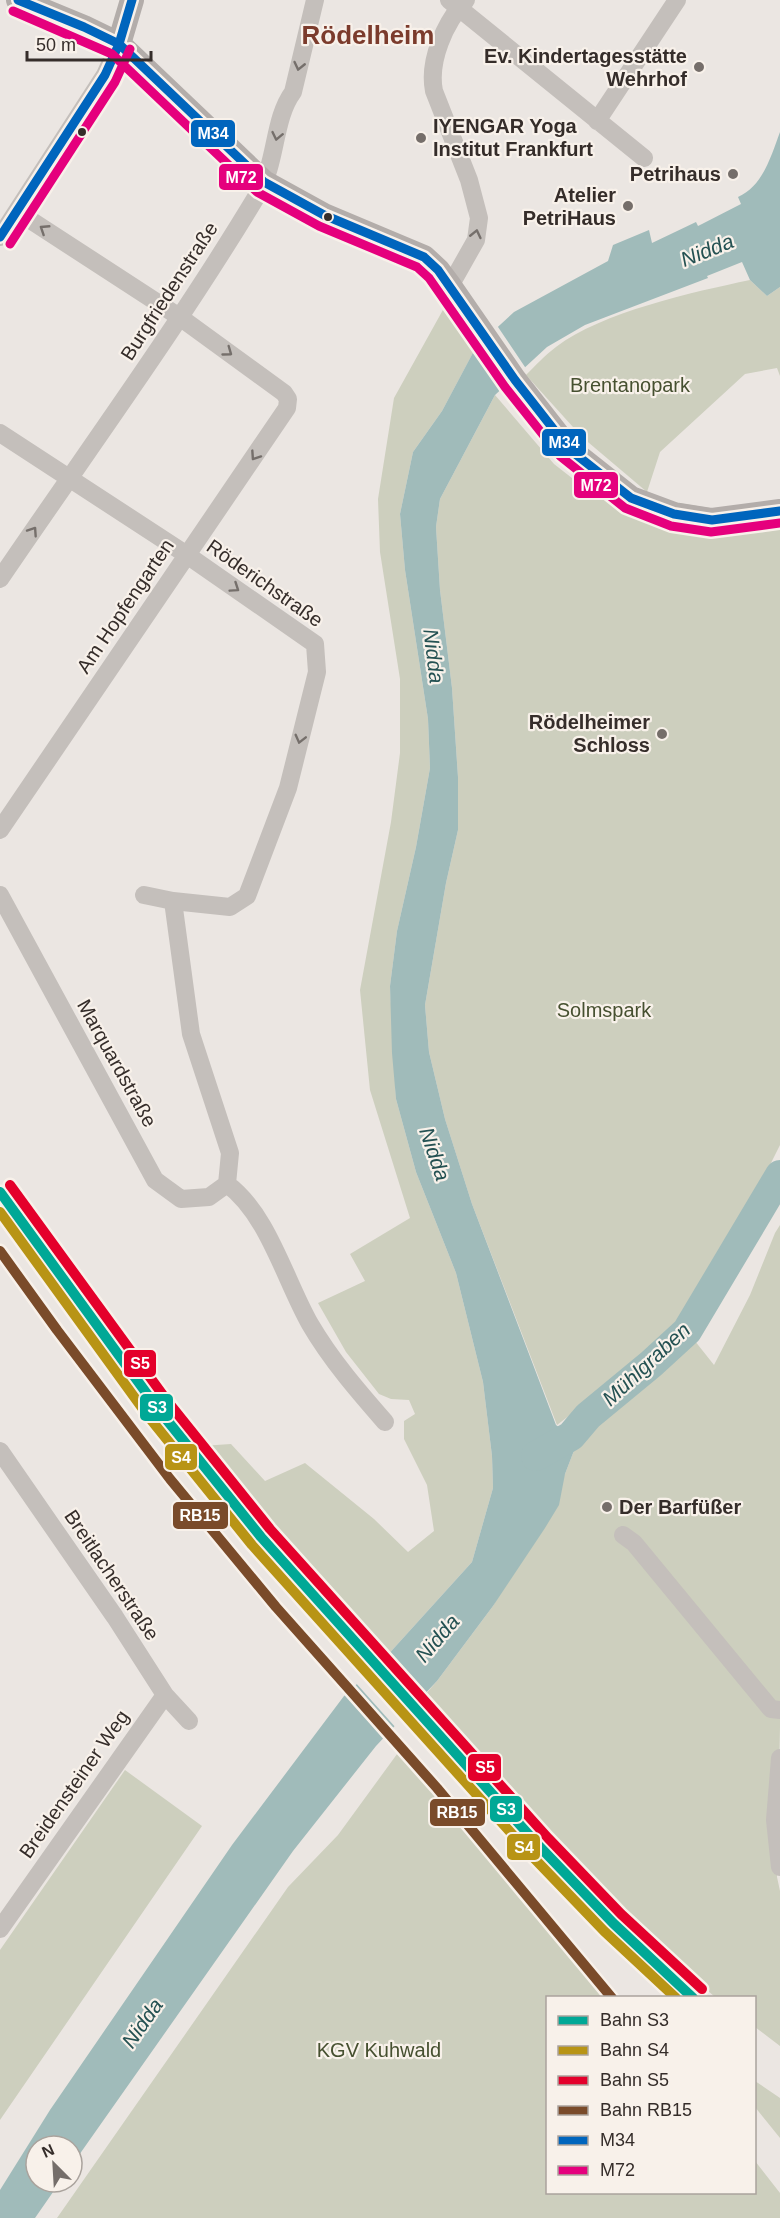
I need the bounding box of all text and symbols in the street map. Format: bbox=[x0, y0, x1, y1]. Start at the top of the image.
district label: Rödelheim bbox=[302, 20, 434, 50]
scale bar bbox=[27, 24, 152, 62]
text: 50 m bbox=[36, 35, 76, 55]
place label: Ev. Kindertagesstätte Wehrhof bbox=[484, 45, 687, 90]
marker: Ev. Kindertagesstätte Wehrhof bbox=[692, 60, 706, 74]
one-way arrow bbox=[293, 61, 306, 71]
place label: IYENGAR Yoga Institut Frankfurt bbox=[433, 115, 593, 160]
line badge: M34 bbox=[190, 119, 236, 148]
text: M34 bbox=[197, 125, 229, 142]
unlabelled marker bbox=[76, 126, 88, 138]
one-way arrow bbox=[272, 131, 285, 141]
marker: IYENGAR Yoga Institut Frankfurt bbox=[414, 131, 428, 145]
line badge: M72 bbox=[218, 163, 264, 191]
place label: Petrihaus bbox=[630, 163, 721, 185]
marker: Petrihaus bbox=[726, 167, 740, 181]
text: M72 bbox=[225, 169, 257, 186]
place label: Atelier PetriHaus bbox=[523, 184, 616, 229]
marker: Atelier PetriHaus bbox=[621, 199, 635, 213]
unlabelled marker bbox=[322, 211, 334, 223]
street label: Burgfriedenstraße bbox=[116, 218, 222, 364]
one-way arrow bbox=[40, 226, 51, 237]
one-way arrow bbox=[468, 229, 481, 239]
water label: Nidda bbox=[677, 229, 737, 271]
one-way arrow bbox=[222, 345, 233, 356]
park label: Brentanopark bbox=[570, 374, 691, 396]
line badge: M34 bbox=[541, 428, 587, 457]
text: M34 bbox=[548, 434, 580, 451]
one-way arrow bbox=[250, 450, 262, 460]
line badge: M72 bbox=[573, 471, 619, 499]
text: M72 bbox=[580, 477, 612, 494]
one-way arrow bbox=[26, 527, 37, 538]
street label: Am Hopfengarten bbox=[72, 535, 178, 677]
street label: Röderichstraße bbox=[203, 535, 327, 631]
one-way arrow bbox=[229, 581, 240, 592]
water label: Nidda bbox=[419, 627, 449, 685]
place label: Rödelheimer Schloss bbox=[529, 711, 650, 756]
marker: Rödelheimer Schloss bbox=[655, 727, 669, 741]
one-way arrow bbox=[295, 734, 308, 744]
street label: Marquardstraße bbox=[73, 995, 161, 1131]
park label: Solmspark bbox=[557, 999, 652, 1021]
water label: Nidda bbox=[415, 1124, 455, 1184]
water label: Mühlgraben bbox=[598, 1318, 694, 1410]
line badge: S5 bbox=[123, 1349, 157, 1378]
text: S5 bbox=[130, 1355, 150, 1372]
line badge: S3 bbox=[139, 1393, 174, 1422]
text: S3 bbox=[147, 1399, 167, 1416]
line badge: S4 bbox=[164, 1443, 198, 1471]
text: S4 bbox=[171, 1449, 191, 1466]
place label: Der Barfüßer bbox=[619, 1496, 741, 1518]
marker: Der Barfüßer bbox=[600, 1500, 614, 1514]
line badge: RB15 bbox=[172, 1501, 229, 1530]
street label: Breitlacherstraße bbox=[60, 1506, 164, 1644]
text: RB15 bbox=[180, 1507, 221, 1524]
water label: Nidda bbox=[410, 1610, 464, 1666]
street label: Breidensteiner Weg bbox=[15, 1706, 133, 1862]
line badge: S5 bbox=[467, 1753, 502, 1782]
text: S5 bbox=[475, 1759, 495, 1776]
line badge: S3 bbox=[489, 1795, 523, 1823]
line badge: RB15 bbox=[429, 1798, 486, 1827]
text: S3 bbox=[496, 1801, 516, 1818]
text: RB15 bbox=[437, 1804, 478, 1821]
line badge: S4 bbox=[506, 1833, 541, 1861]
text: S4 bbox=[514, 1839, 534, 1856]
water label: Nidda bbox=[117, 1994, 167, 2052]
legend bbox=[546, 1996, 756, 2194]
text: Bahn S3 bbox=[600, 2010, 669, 2030]
park label: KGV Kuhwald bbox=[317, 2039, 441, 2061]
text: Bahn S4 bbox=[600, 2040, 669, 2060]
text: Bahn S5 bbox=[600, 2070, 669, 2090]
text: Bahn RB15 bbox=[600, 2100, 692, 2120]
text: M34 bbox=[600, 2130, 635, 2150]
north arrow bbox=[24, 2134, 84, 2194]
text: N bbox=[39, 2141, 57, 2161]
text: M72 bbox=[600, 2160, 635, 2180]

